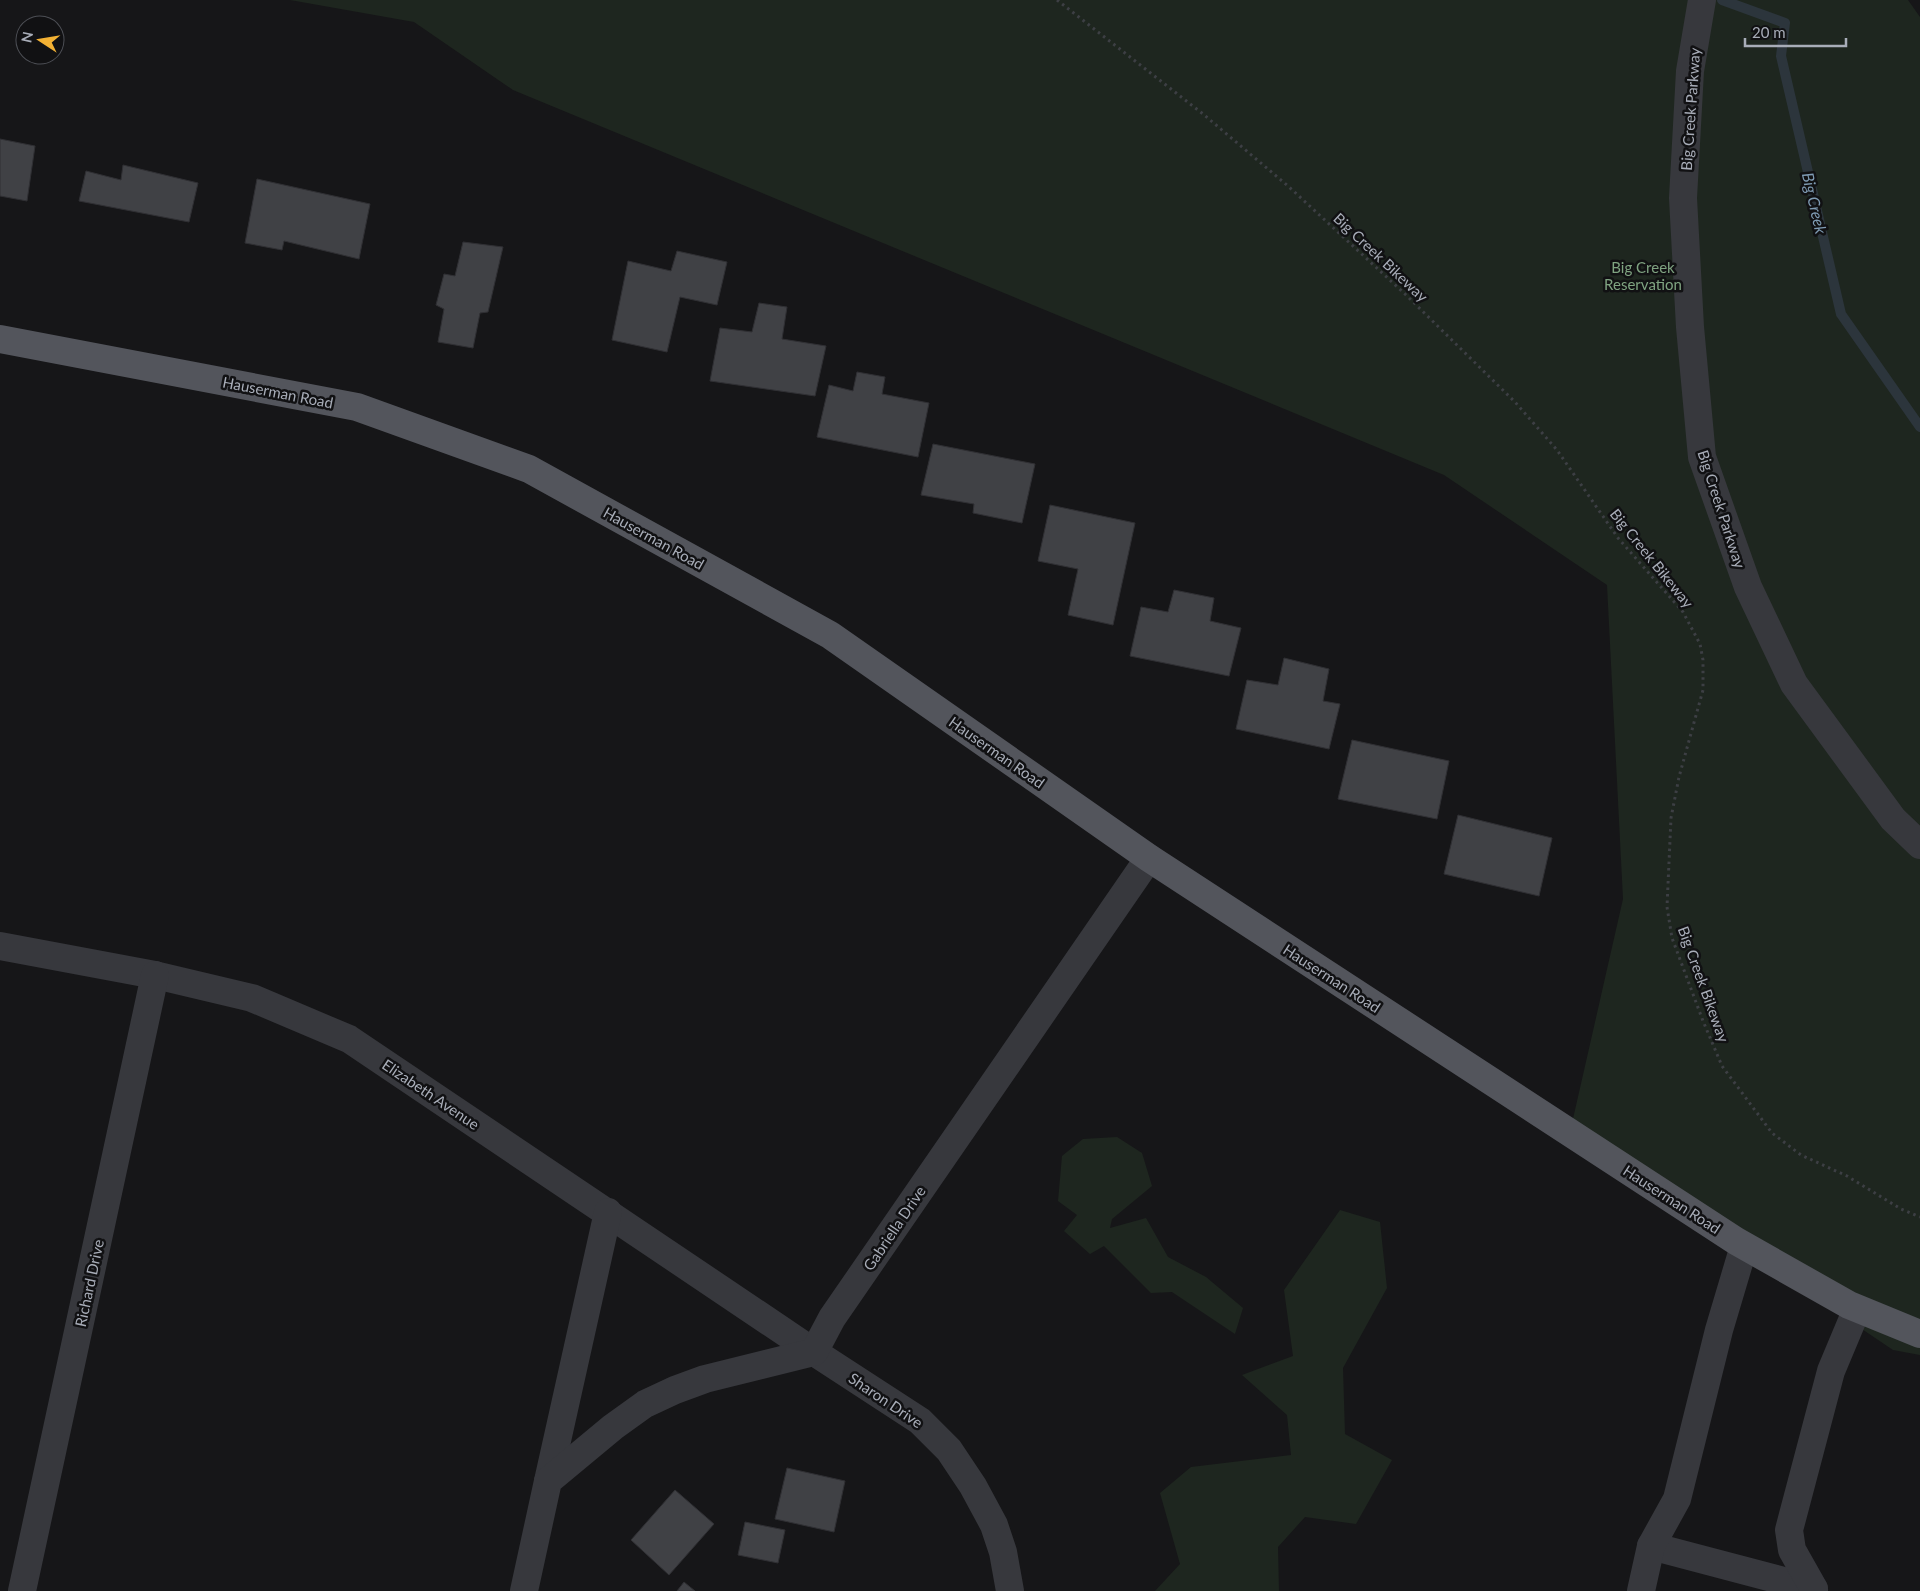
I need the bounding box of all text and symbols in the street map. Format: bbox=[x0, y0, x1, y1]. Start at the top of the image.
north arrow bbox=[15, 15, 65, 65]
scale bar bbox=[1745, 15, 1846, 47]
text: 20 m bbox=[1752, 23, 1786, 41]
text: N bbox=[17, 30, 36, 44]
street label: Big Creek Parkway bbox=[1677, 47, 1703, 171]
water label: Big Creek bbox=[1799, 170, 1831, 236]
street label: Big Creek Bikeway bbox=[1330, 209, 1432, 305]
park label: Big Creek Reservation bbox=[1604, 258, 1682, 293]
street label: Hauserman Road bbox=[221, 372, 335, 412]
street label: Big Creek Parkway bbox=[1694, 448, 1750, 571]
street label: Hauserman Road bbox=[601, 503, 707, 573]
street label: Big Creek Bikeway bbox=[1607, 505, 1698, 611]
street label: Hauserman Road bbox=[946, 712, 1048, 792]
street label: Big Creek Bikeway bbox=[1675, 924, 1733, 1045]
street label: Hauserman Road bbox=[1280, 940, 1384, 1016]
street label: Elizabeth Avenue bbox=[379, 1055, 483, 1133]
street label: Hauserman Road bbox=[1620, 1161, 1724, 1237]
street label: Gabriella Drive bbox=[859, 1182, 929, 1274]
street label: Richard Drive bbox=[71, 1238, 107, 1328]
street label: Sharon Drive bbox=[846, 1369, 927, 1431]

